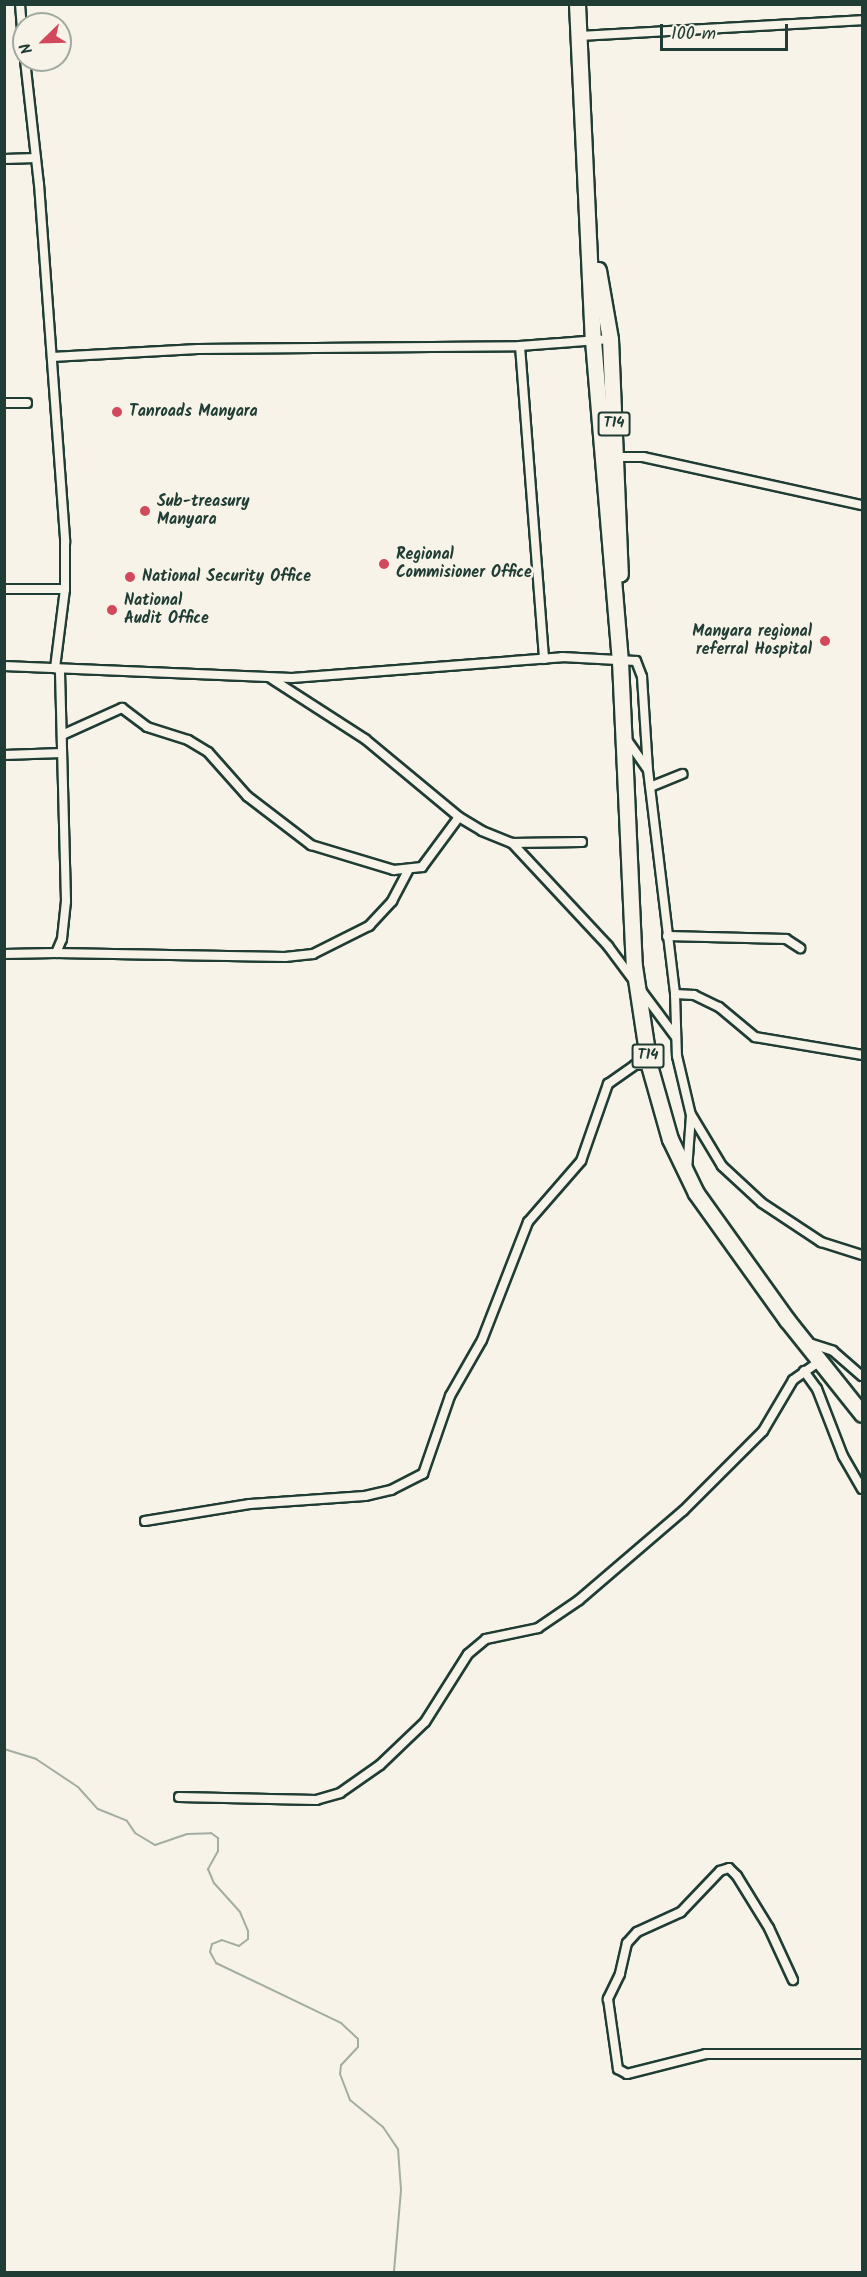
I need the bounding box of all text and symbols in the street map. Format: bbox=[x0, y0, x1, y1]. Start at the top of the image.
north arrow bbox=[12, 12, 72, 72]
scale bar bbox=[663, 12, 790, 50]
text: 100 m bbox=[671, 20, 716, 49]
text: N bbox=[13, 39, 40, 58]
place label: Tanroads Manyara bbox=[129, 402, 258, 422]
marker: Tanroads Manyara bbox=[110, 405, 124, 419]
road number: T14 bbox=[598, 412, 630, 436]
place label: Sub-treasury Manyara bbox=[157, 492, 250, 530]
marker: Sub-treasury Manyara bbox=[138, 504, 152, 518]
place label: Regional Commisioner Office bbox=[396, 545, 532, 583]
marker: Regional Commisioner Office bbox=[377, 557, 391, 571]
place label: National Security Office bbox=[142, 567, 311, 587]
marker: National Security Office bbox=[123, 570, 137, 584]
place label: National Audit Office bbox=[124, 591, 209, 629]
marker: National Audit Office bbox=[105, 603, 119, 617]
place label: Manyara regional referral Hospital bbox=[692, 622, 812, 660]
marker: Manyara regional referral Hospital bbox=[816, 632, 834, 650]
road number: T14 bbox=[632, 1044, 664, 1068]

